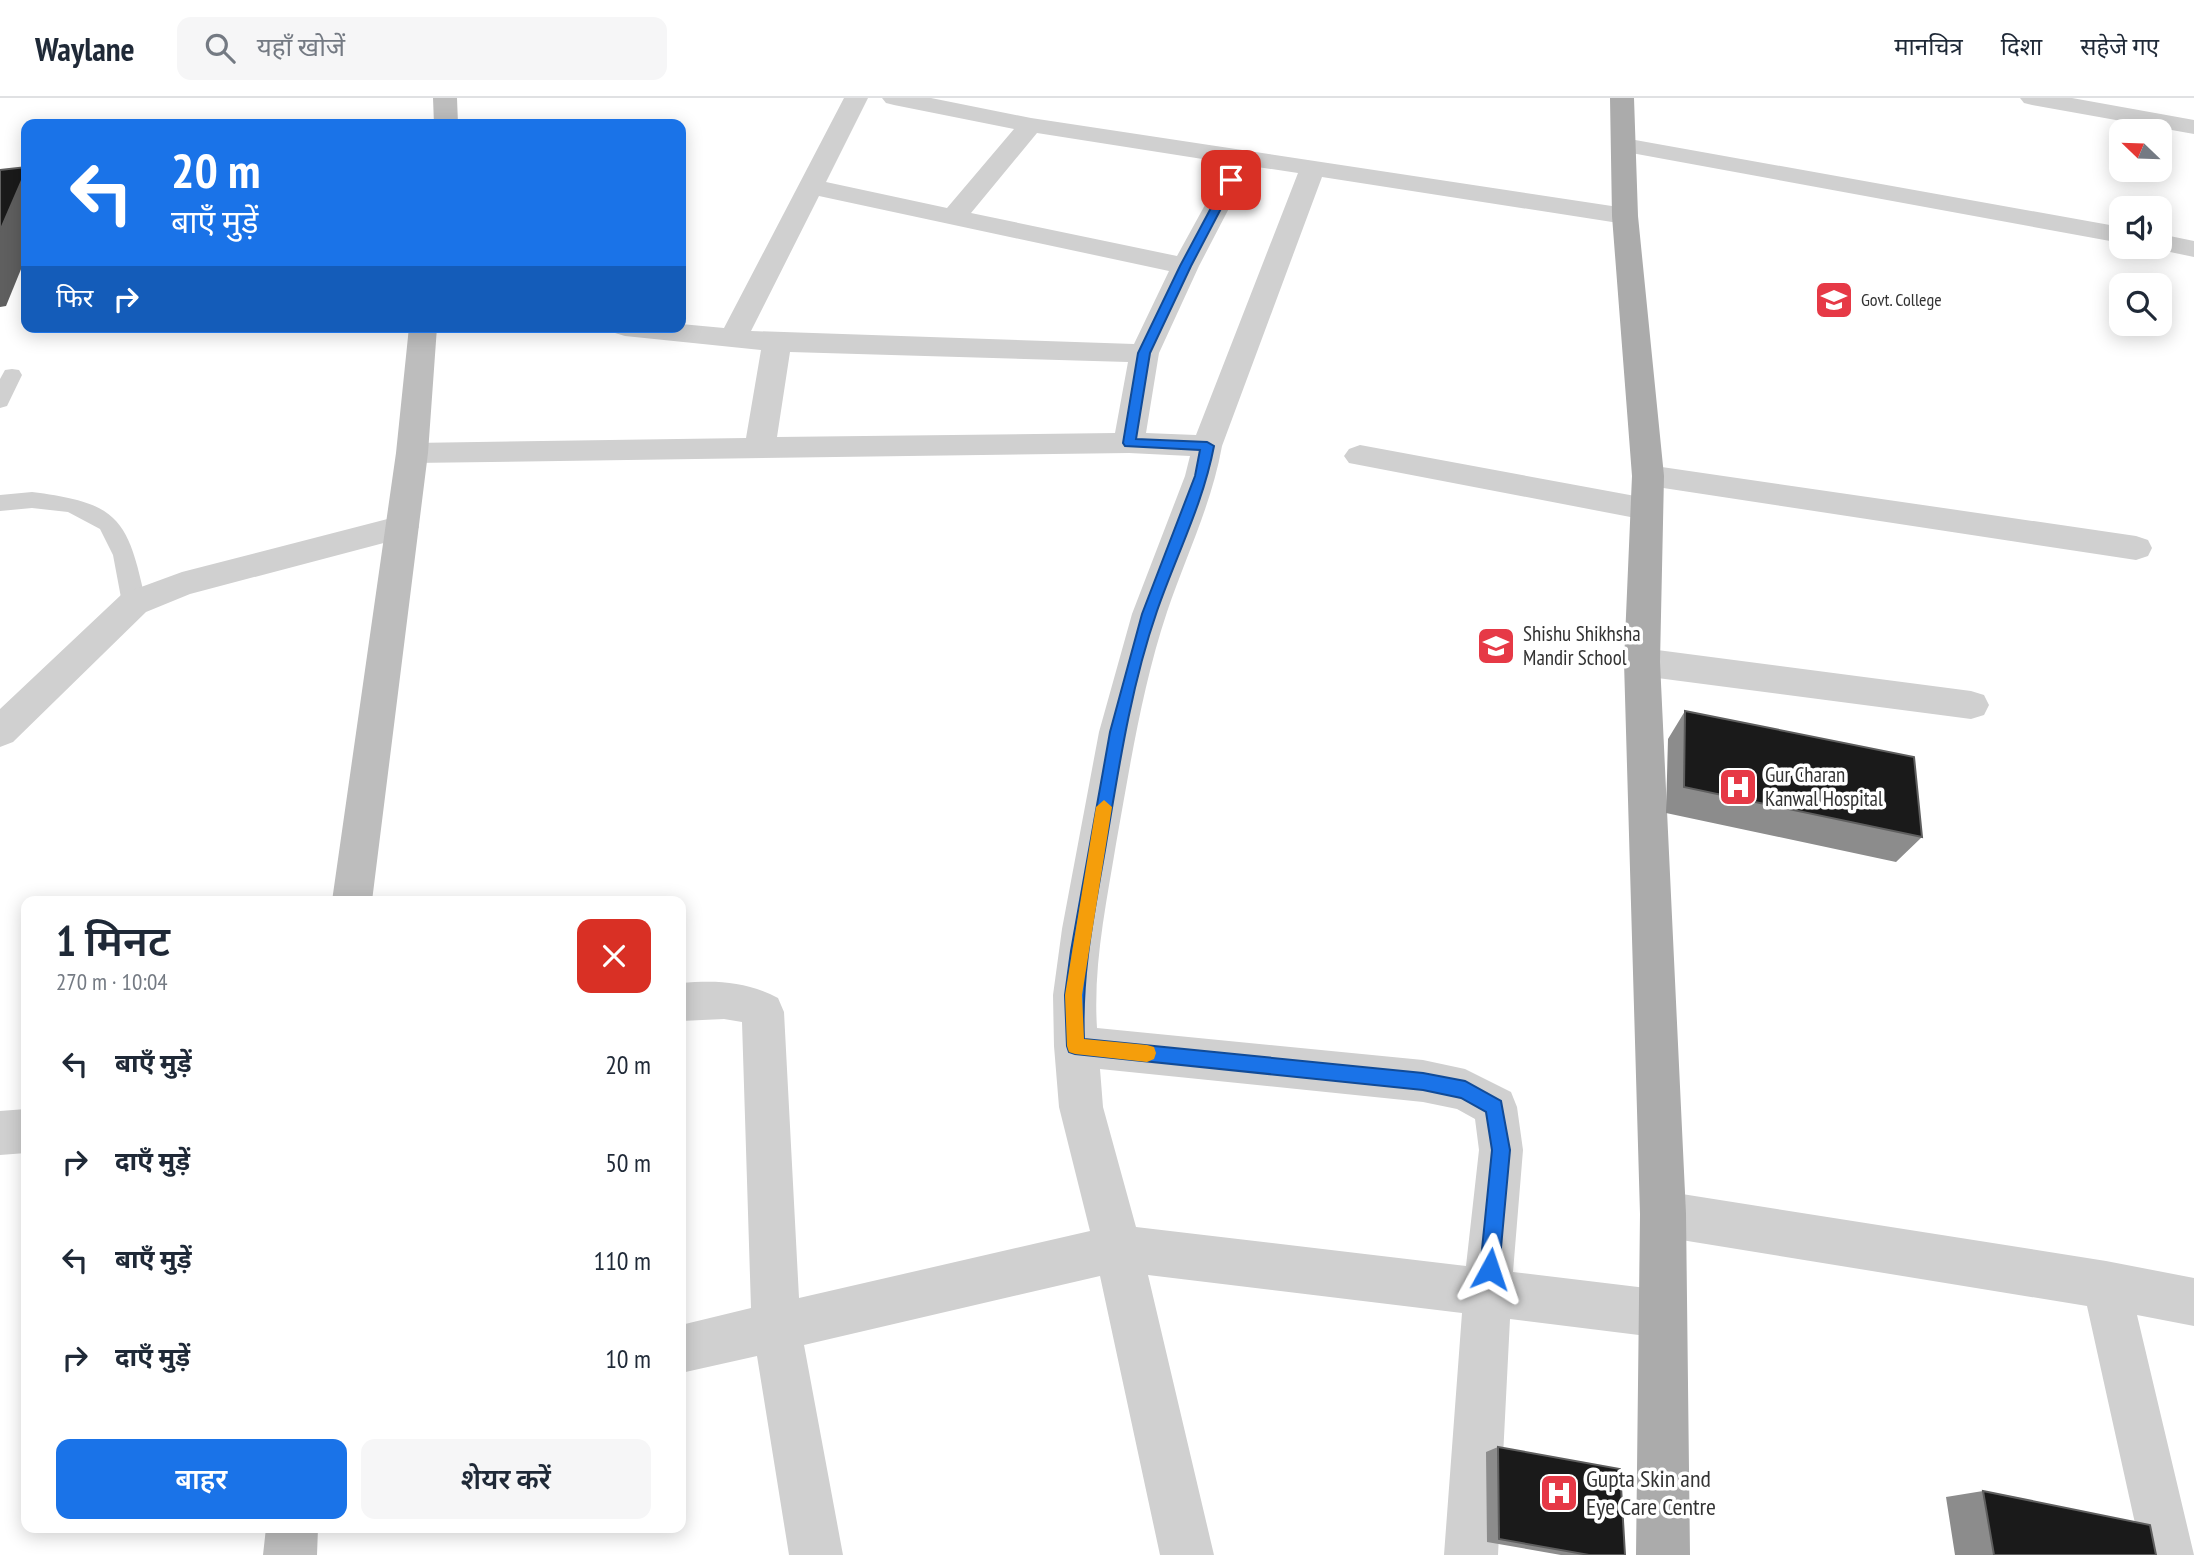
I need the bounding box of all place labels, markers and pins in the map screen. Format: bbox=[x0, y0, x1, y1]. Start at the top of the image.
pin bbox=[1201, 150, 1261, 210]
school or university icon: Govt. College bbox=[1813, 279, 1855, 321]
place label: Govt. College bbox=[1861, 288, 1942, 311]
place label: Shishu Shikhsha Mandir School bbox=[1523, 620, 1641, 671]
school or university icon: Shishu Shikhsha Mandir School bbox=[1475, 625, 1517, 667]
place label: Gur Charan Kanwal Hospital bbox=[1765, 761, 1883, 812]
hospital icon: Gur Charan Kanwal Hospital bbox=[1717, 766, 1759, 808]
place label: Gupta Skin and Eye Care Centre bbox=[1586, 1463, 1716, 1522]
hospital icon: Gupta Skin and Eye Care Centre bbox=[1538, 1472, 1580, 1514]

